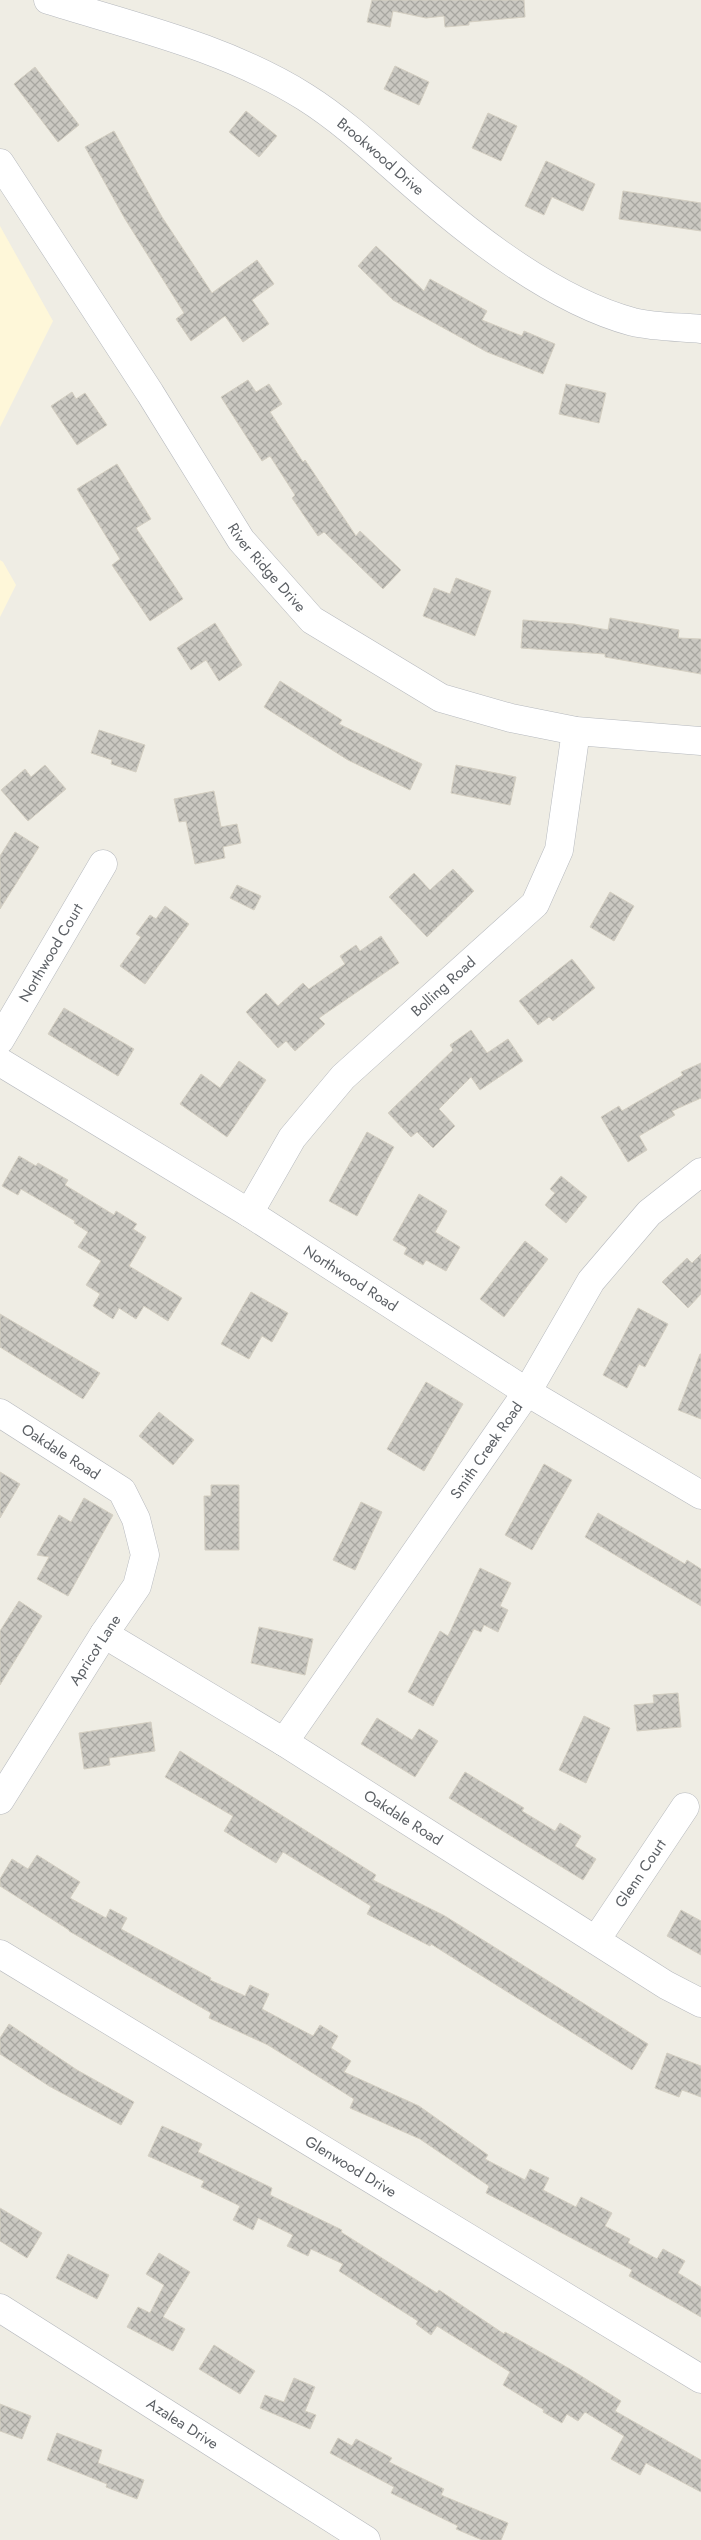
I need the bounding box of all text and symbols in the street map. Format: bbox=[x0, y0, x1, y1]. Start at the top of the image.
street label: Brookwood Drive bbox=[332, 112, 429, 201]
street label: River Ridge Drive bbox=[222, 519, 311, 617]
street label: Northwood Court bbox=[13, 899, 89, 1006]
street label: Bolling Road bbox=[406, 951, 481, 1022]
street label: Northwood Road bbox=[299, 1240, 402, 1317]
street label: Smith Creek Road bbox=[445, 1397, 528, 1504]
street label: Oakdale Road bbox=[17, 1418, 104, 1485]
street label: Apricot Lane bbox=[64, 1610, 126, 1690]
street label: Oakdale Road bbox=[359, 1784, 447, 1851]
street label: Glenn Court bbox=[610, 1835, 672, 1912]
street label: Glenwood Drive bbox=[301, 2130, 401, 2203]
street label: Azalea Drive bbox=[142, 2393, 223, 2455]

